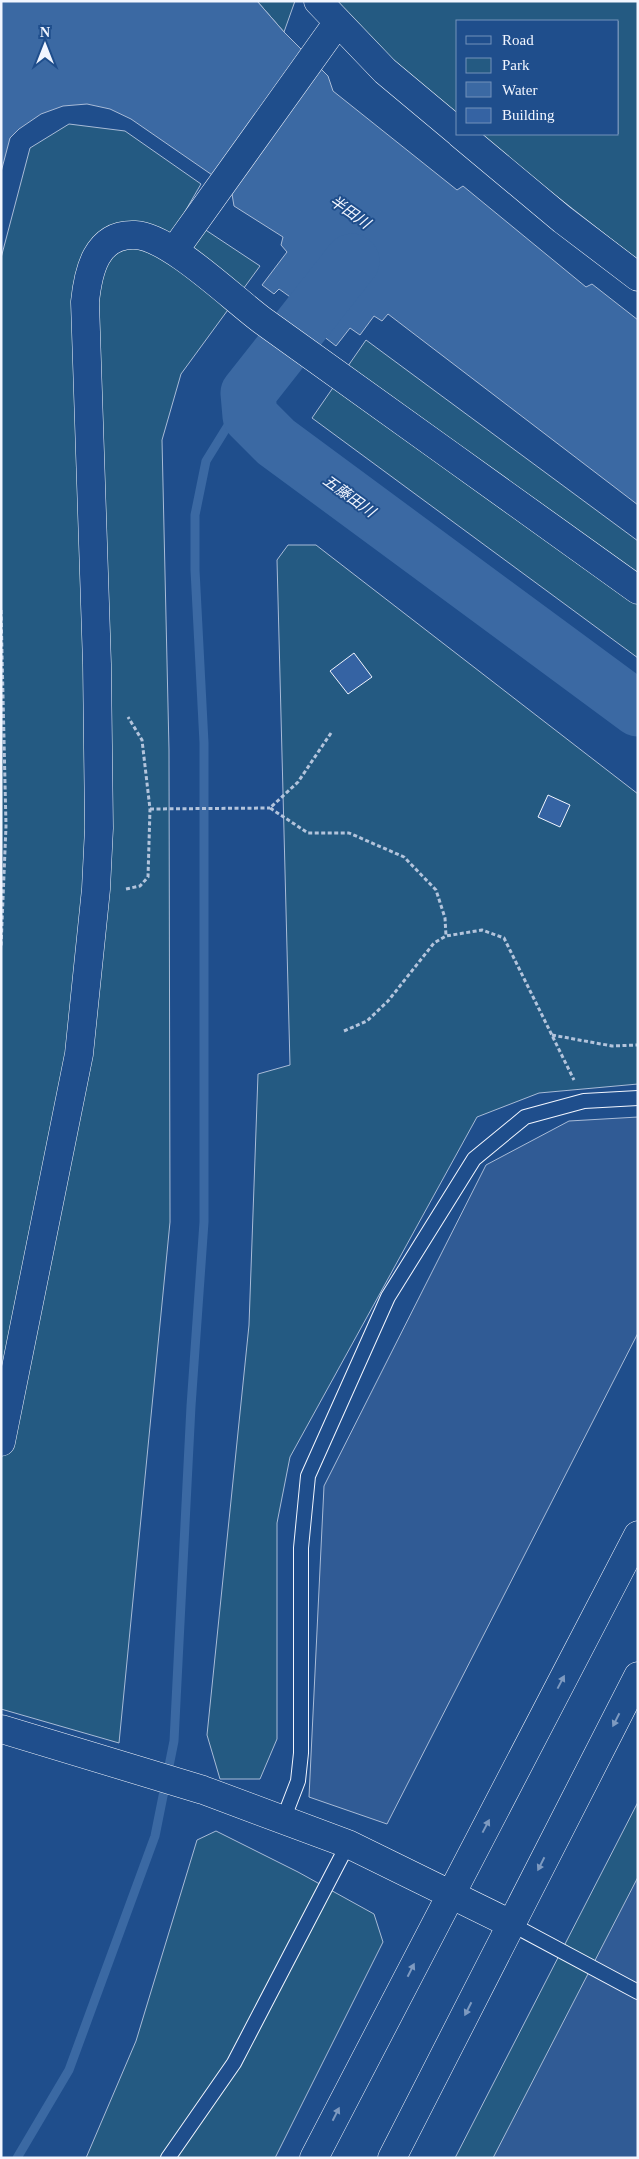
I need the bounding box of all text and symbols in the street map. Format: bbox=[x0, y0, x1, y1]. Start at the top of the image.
north arrow bbox=[20, 20, 70, 70]
legend bbox=[456, 20, 619, 135]
text: N bbox=[40, 25, 50, 40]
text: Road bbox=[502, 32, 534, 48]
text: Park bbox=[502, 57, 530, 73]
text: Water bbox=[502, 82, 537, 98]
text: Building bbox=[502, 107, 555, 123]
water label: 半田川 bbox=[327, 193, 375, 233]
water label: 五藤田川 bbox=[320, 472, 380, 521]
one-way arrow bbox=[557, 1675, 565, 1689]
one-way arrow bbox=[611, 1713, 619, 1727]
one-way arrow bbox=[482, 1819, 490, 1833]
one-way arrow bbox=[537, 1857, 545, 1872]
one-way arrow bbox=[407, 1963, 415, 1977]
one-way arrow bbox=[464, 2002, 472, 2016]
one-way arrow bbox=[332, 2107, 340, 2122]

